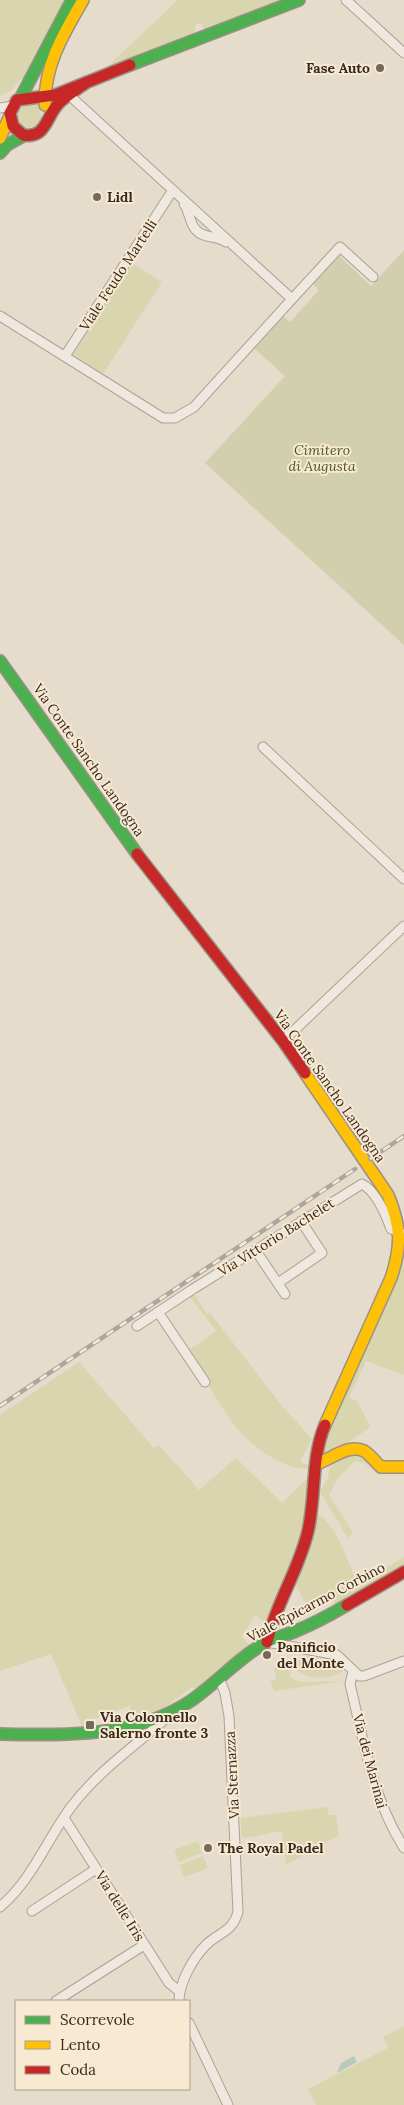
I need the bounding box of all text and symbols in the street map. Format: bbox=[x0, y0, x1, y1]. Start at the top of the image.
place label: Fase Auto bbox=[306, 59, 370, 77]
marker: Fase Auto bbox=[374, 62, 386, 74]
place label: Lidl bbox=[107, 188, 133, 206]
marker: Lidl bbox=[91, 191, 103, 203]
street label: Viale Feudo Martelli bbox=[75, 216, 161, 335]
park label: Cimitero di Augusta bbox=[288, 441, 356, 475]
street label: Via Conte Sancho Landogna bbox=[29, 679, 149, 840]
street label: Via Conte Sancho Landogna bbox=[270, 1005, 390, 1166]
street label: Via Vittorio Bachelet bbox=[214, 1194, 338, 1281]
street label: Viale Epicarmo Corbino bbox=[243, 1558, 388, 1647]
place label: Panificio del Monte bbox=[277, 1638, 345, 1672]
marker: Panificio del Monte bbox=[261, 1649, 273, 1661]
place label: Via Colonnello Salerno fronte 3 bbox=[100, 1708, 208, 1742]
street label: Via dei Marinai bbox=[348, 1711, 391, 1810]
marker: Via Colonnello Salerno fronte 3 bbox=[84, 1719, 96, 1731]
street label: Via Sternazza bbox=[221, 1731, 243, 1820]
place label: The Royal Padel bbox=[218, 1839, 324, 1857]
marker: The Royal Padel bbox=[202, 1842, 214, 1854]
street label: Via delle Iris bbox=[91, 1867, 149, 1945]
legend bbox=[15, 2000, 190, 2090]
text: Scorrevole bbox=[60, 2010, 135, 2029]
text: Lento bbox=[60, 2035, 101, 2054]
text: Coda bbox=[60, 2060, 96, 2079]

